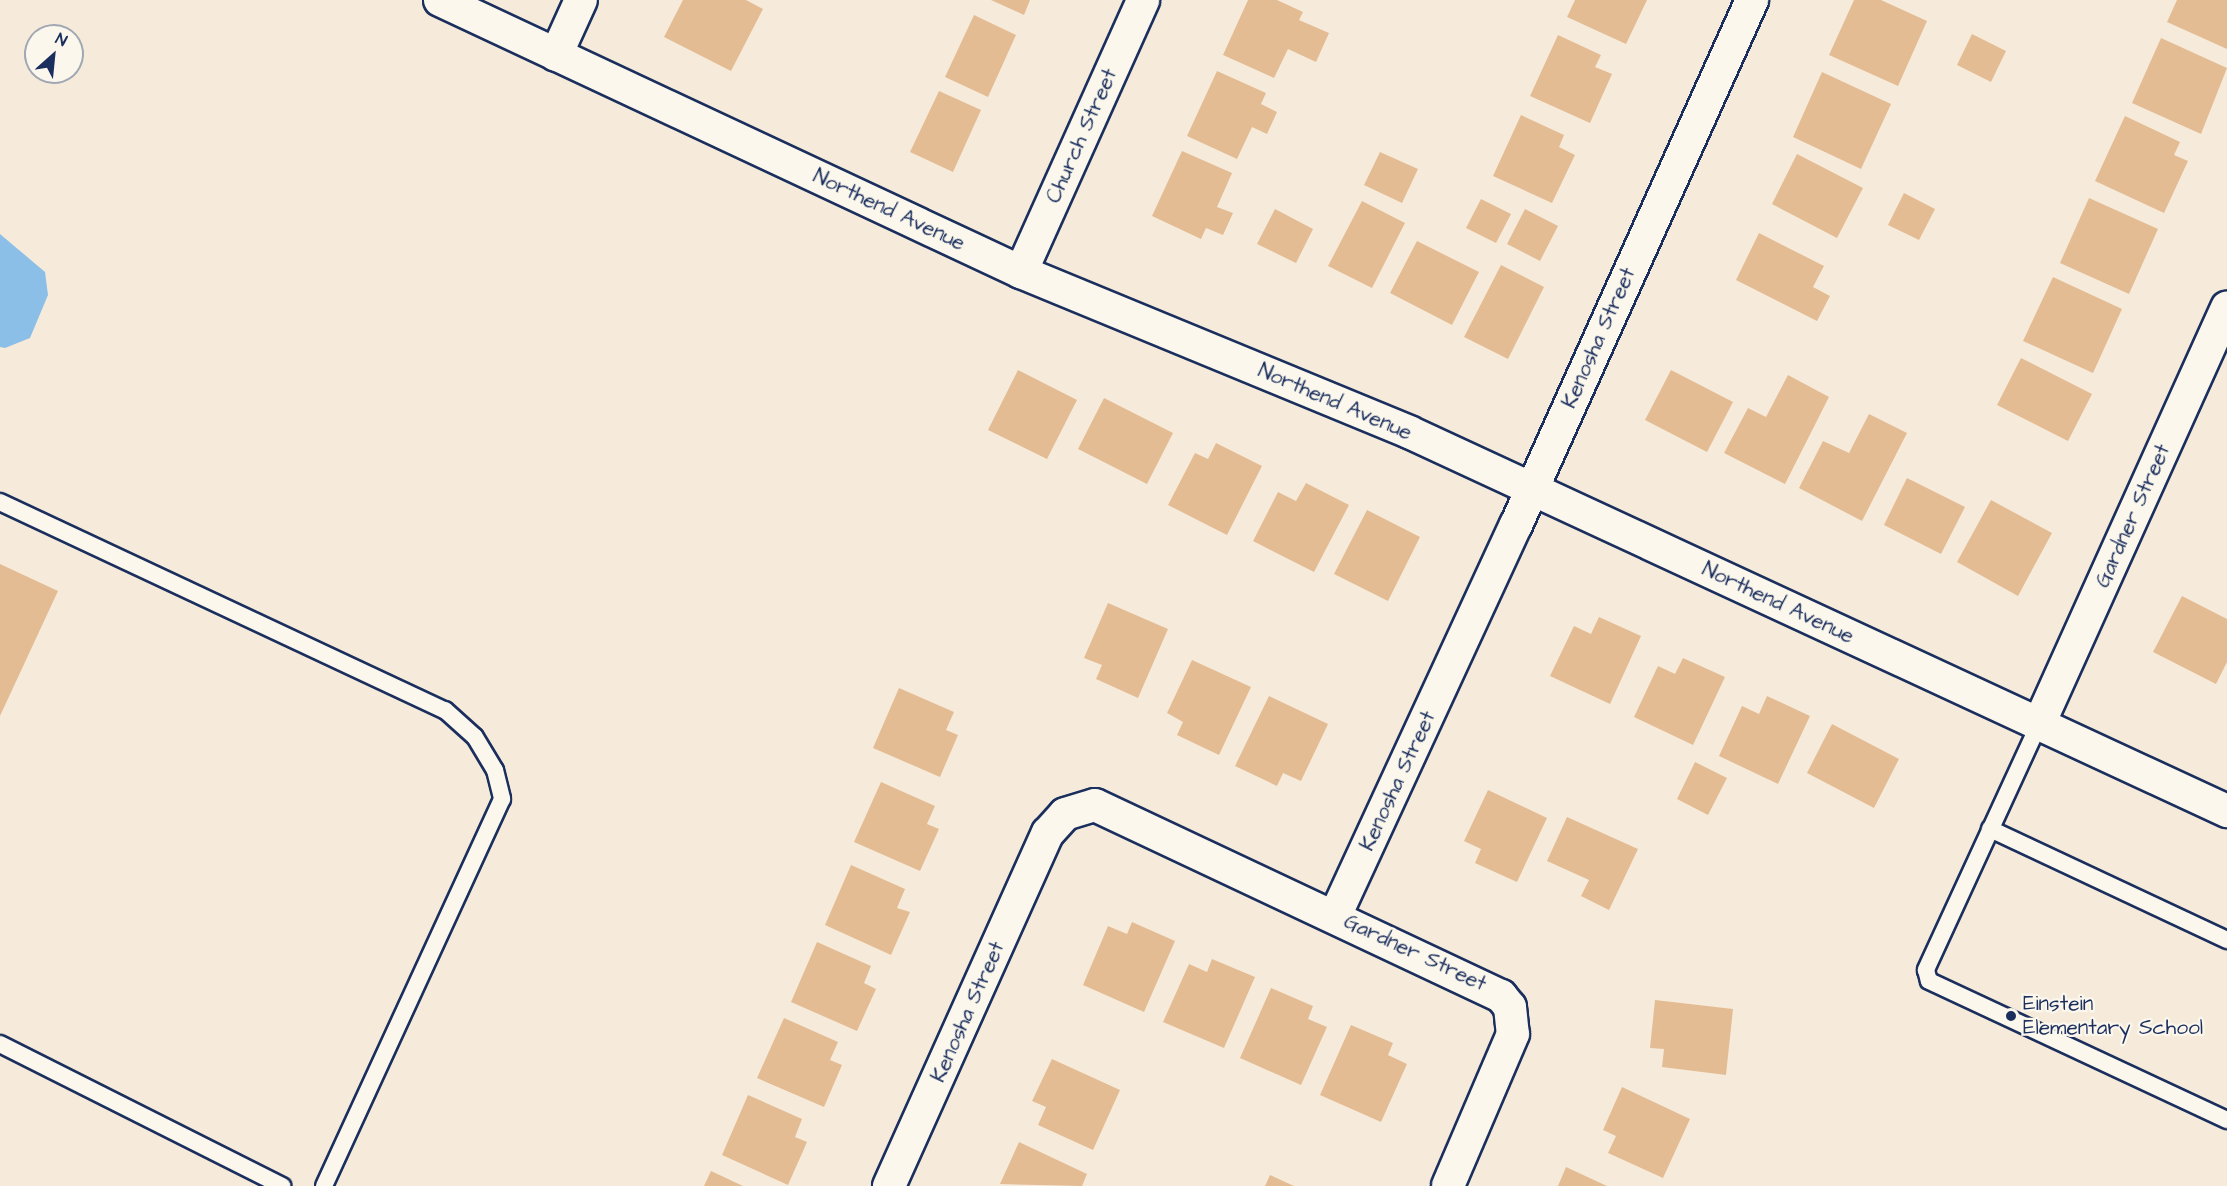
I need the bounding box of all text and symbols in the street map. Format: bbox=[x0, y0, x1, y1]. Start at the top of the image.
north arrow bbox=[24, 24, 84, 84]
text: N bbox=[52, 28, 71, 52]
street label: Church Street bbox=[1041, 65, 1123, 207]
street label: Northend Avenue bbox=[809, 164, 969, 256]
street label: Kenosha Street bbox=[1557, 264, 1641, 412]
street label: Northend Avenue bbox=[1254, 358, 1416, 446]
street label: Gardner Street bbox=[2090, 440, 2176, 592]
street label: Northend Avenue bbox=[1698, 557, 1858, 649]
street label: Kenosha Street bbox=[1355, 707, 1441, 855]
street label: Gardner Street bbox=[1340, 909, 1490, 997]
street label: Kenosha Street bbox=[926, 938, 1010, 1086]
place label: Einstein Elementary School bbox=[2023, 991, 2203, 1041]
marker: Einstein Elementary School bbox=[2004, 1009, 2018, 1023]

